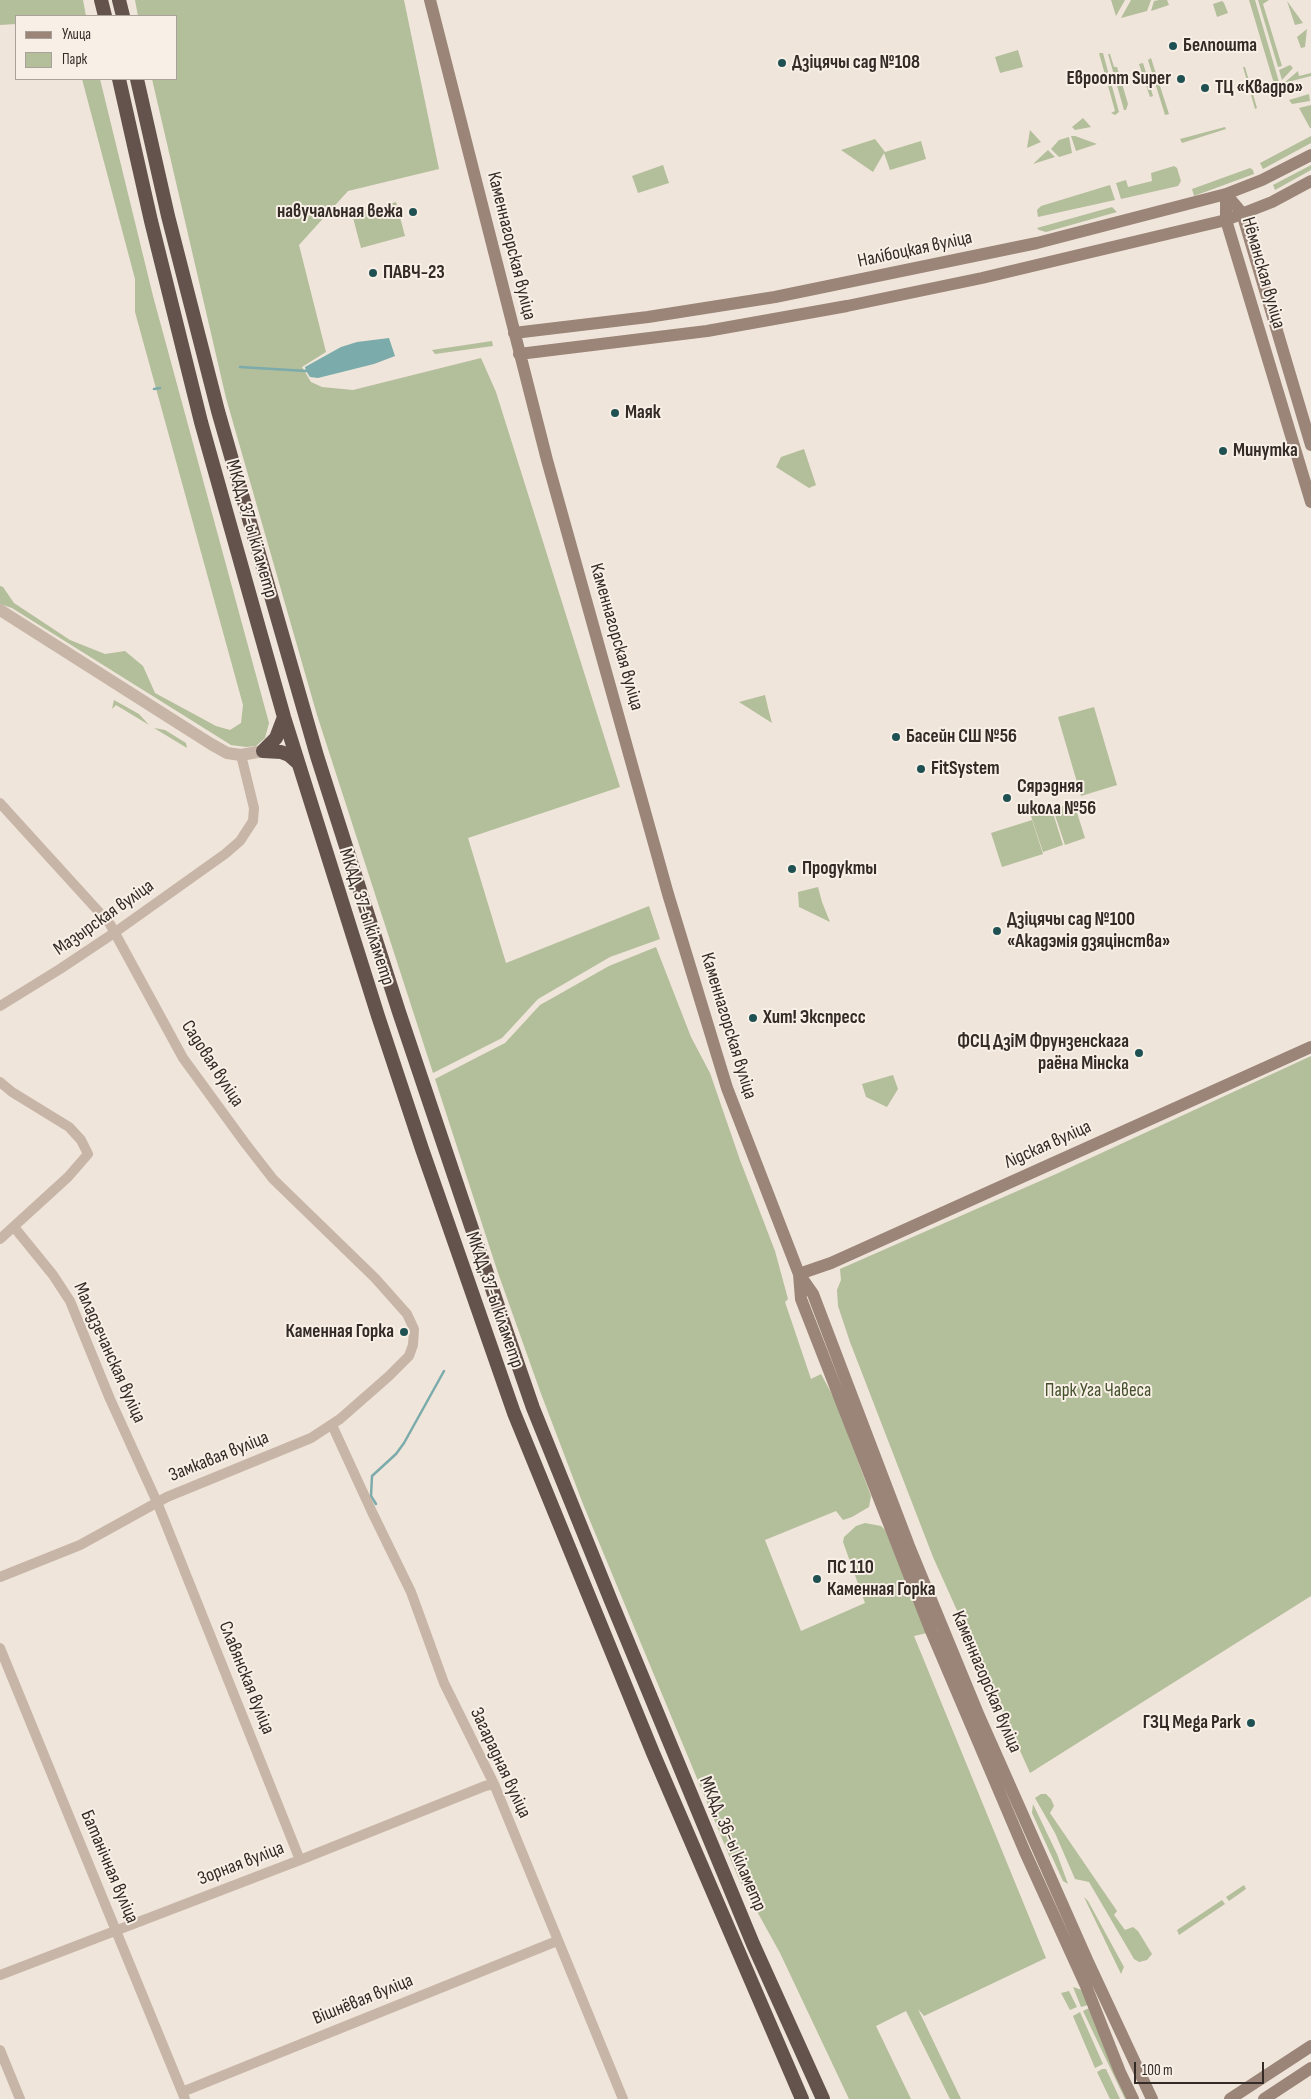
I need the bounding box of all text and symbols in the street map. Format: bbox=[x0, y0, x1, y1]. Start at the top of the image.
legend bbox=[15, 15, 178, 80]
text: Улица bbox=[62, 25, 91, 44]
place label: Белпошта bbox=[1183, 35, 1257, 57]
marker: Белпошта bbox=[1167, 40, 1179, 52]
text: Парк bbox=[62, 50, 87, 69]
place label: Дзіцячы сад №108 bbox=[792, 52, 920, 74]
marker: Дзіцячы сад №108 bbox=[776, 57, 788, 69]
place label: Евроопт Super bbox=[1067, 68, 1171, 90]
marker: Евроопт Super bbox=[1175, 73, 1187, 85]
place label: ТЦ «Квадро» bbox=[1215, 77, 1303, 99]
marker: ТЦ «Квадро» bbox=[1199, 82, 1211, 94]
street label: Каменнагорская вуліца bbox=[482, 170, 540, 322]
place label: навучальная вежа bbox=[277, 201, 403, 223]
marker: навучальная вежа bbox=[407, 206, 419, 218]
street label: Нёманская вуліца bbox=[1236, 215, 1290, 331]
street label: Налібоцкая вуліца bbox=[856, 227, 974, 273]
place label: ПАВЧ-23 bbox=[383, 262, 445, 284]
marker: ПАВЧ-23 bbox=[367, 267, 379, 279]
place label: Маяк bbox=[625, 402, 661, 424]
marker: Маяк bbox=[609, 407, 621, 419]
place label: Минутка bbox=[1233, 440, 1298, 462]
marker: Минутка bbox=[1217, 445, 1229, 457]
street label: МКАД, 37-ы кіламетр bbox=[220, 457, 282, 601]
street label: Каменнагорская вуліца bbox=[584, 561, 648, 713]
place label: Басейн СШ №56 bbox=[906, 726, 1017, 748]
marker: Басейн СШ №56 bbox=[890, 731, 902, 743]
place label: FitSystem bbox=[931, 758, 1000, 780]
marker: FitSystem bbox=[915, 763, 927, 775]
place label: Сярэдняя школа №56 bbox=[1017, 776, 1096, 820]
marker: Сярэдняя школа №56 bbox=[1001, 792, 1013, 804]
street label: МКАД, 37-ы кіламетр bbox=[333, 846, 399, 988]
place label: Продукты bbox=[802, 858, 877, 880]
marker: Продукты bbox=[786, 863, 798, 875]
street label: Мазырская вуліца bbox=[49, 875, 159, 961]
place label: Дзіцячы сад №100 «Акадэмія дзяцінства» bbox=[1007, 909, 1170, 953]
marker: Дзіцячы сад №100 «Акадэмія дзяцінства» bbox=[991, 925, 1003, 937]
street label: Каменнагорская вуліца bbox=[695, 950, 761, 1102]
place label: Хит! Экспресс bbox=[763, 1007, 866, 1029]
marker: Хит! Экспресс bbox=[747, 1012, 759, 1024]
street label: Садовая вуліца bbox=[176, 1017, 248, 1111]
place label: ФСЦ ДзіМ Фрунзенскага раёна Мінска bbox=[957, 1031, 1129, 1075]
marker: ФСЦ ДзіМ Фрунзенскага раёна Мінска bbox=[1133, 1047, 1145, 1059]
street label: Лідская вуліца bbox=[1001, 1116, 1095, 1174]
street label: МКАД, 37-ы кіламетр bbox=[460, 1229, 528, 1371]
street label: Маладзечанская вуліца bbox=[68, 1279, 150, 1427]
place label: Каменная Горка bbox=[286, 1321, 394, 1343]
marker: Каменная Горка bbox=[398, 1326, 410, 1338]
park label: Парк Уга Чавеса bbox=[1045, 1380, 1151, 1402]
street label: Замкавая вуліца bbox=[166, 1427, 272, 1487]
place label: ПС 110 Каменная Горка bbox=[827, 1557, 935, 1601]
marker: ПС 110 Каменная Горка bbox=[811, 1573, 823, 1585]
street label: Каменнагорская вуліца bbox=[946, 1608, 1026, 1756]
street label: Славянская вуліца bbox=[213, 1618, 279, 1738]
street label: Загарадная вуліца bbox=[464, 1704, 536, 1822]
place label: ГЗЦ Mega Park bbox=[1143, 1712, 1241, 1734]
marker: ГЗЦ Mega Park bbox=[1245, 1717, 1257, 1729]
street label: МКАД, 36-ы кіламетр bbox=[693, 1773, 771, 1915]
street label: Батанічная вуліца bbox=[75, 1807, 143, 1927]
street label: Зорная вуліца bbox=[195, 1837, 287, 1891]
street label: Вішнёвая вуліца bbox=[310, 1970, 416, 2030]
scale bar bbox=[1136, 2052, 1266, 2084]
text: 100 m bbox=[1142, 2061, 1173, 2080]

